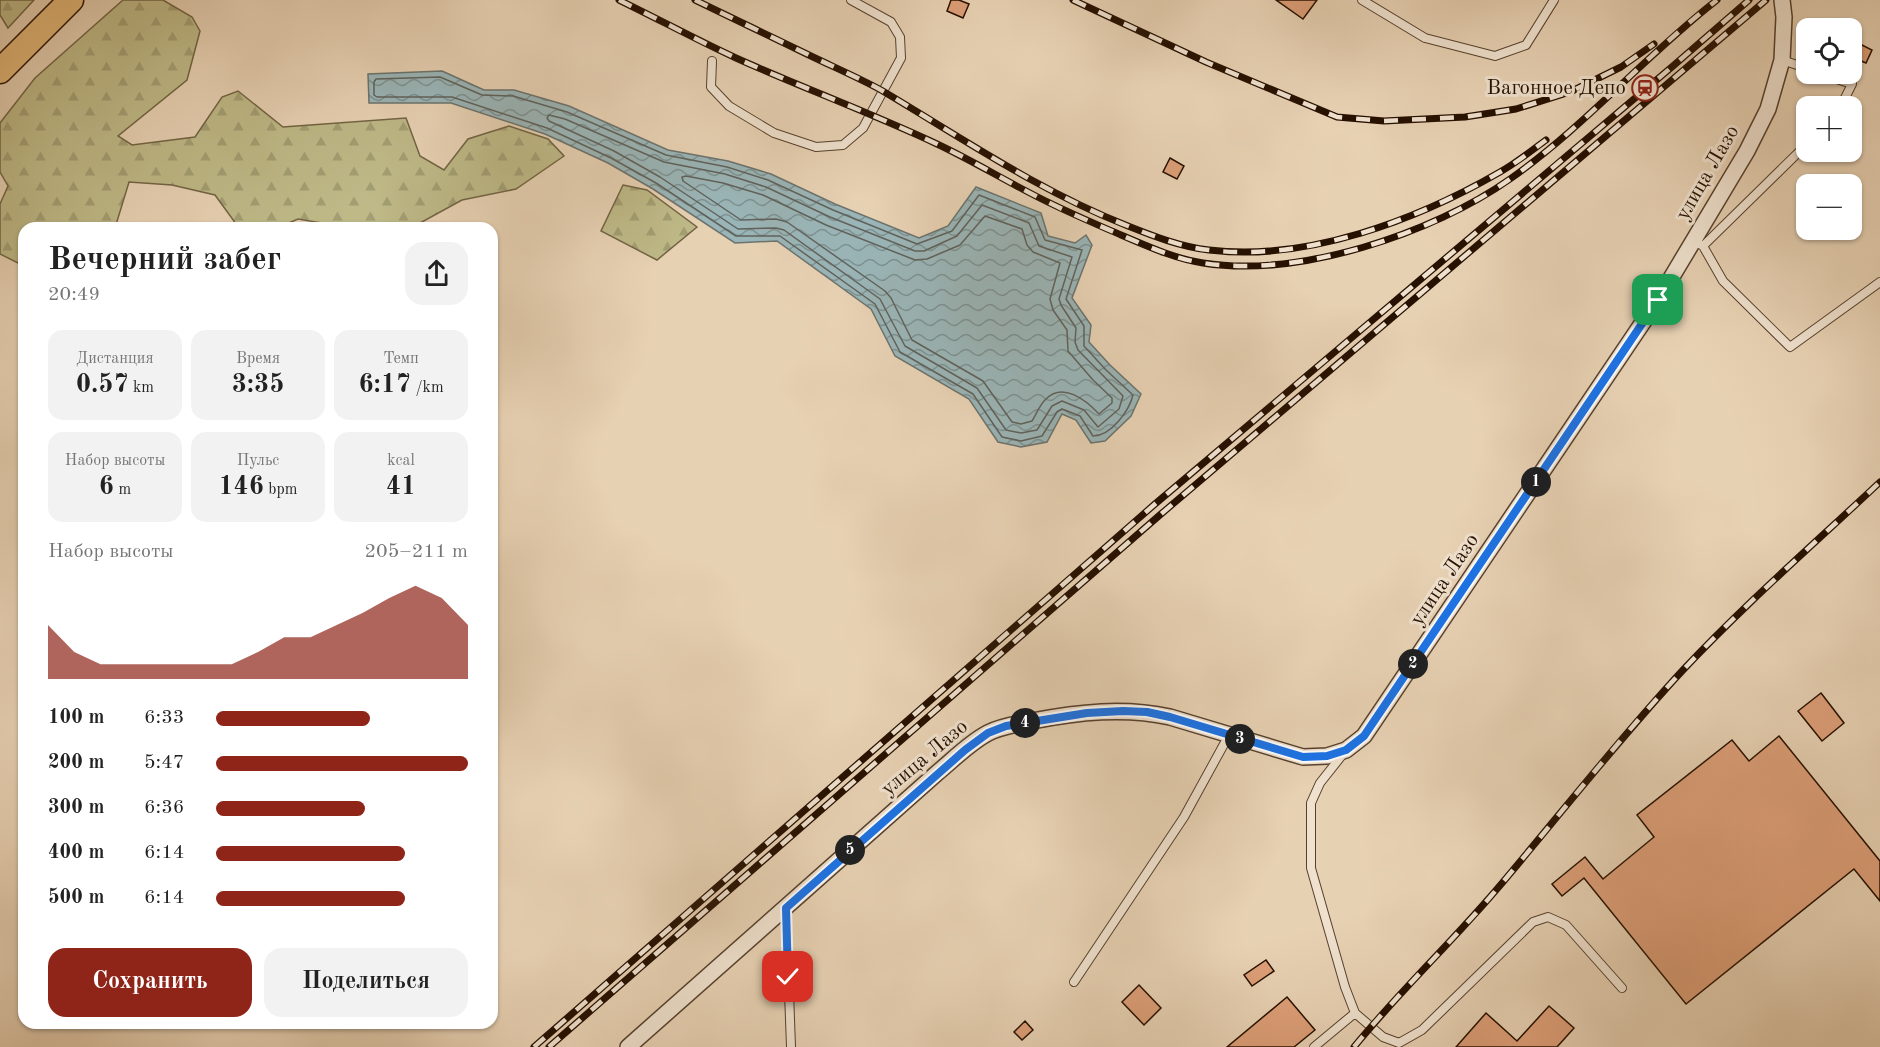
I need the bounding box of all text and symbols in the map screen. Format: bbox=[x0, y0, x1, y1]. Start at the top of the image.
map controls bbox=[1796, 18, 1862, 240]
button: locate bbox=[1796, 18, 1862, 84]
station icon: Вагонное Депо bbox=[1630, 73, 1660, 103]
place label: Вагонное Депо bbox=[1487, 78, 1626, 99]
button: + bbox=[1796, 96, 1862, 162]
street label: улица Лазо bbox=[1672, 122, 1744, 224]
button: − bbox=[1796, 174, 1862, 240]
button: share bbox=[405, 242, 468, 305]
text: Вечерний забег bbox=[48, 244, 281, 277]
pin bbox=[1632, 274, 1683, 325]
icon: arrive bbox=[1641, 283, 1674, 316]
text: 20:49 bbox=[48, 285, 100, 305]
text: Дистанция bbox=[76, 351, 154, 367]
text: Время bbox=[236, 351, 280, 367]
text: Темп bbox=[383, 351, 419, 367]
text: 0.57 bbox=[76, 372, 129, 398]
text: 3:35 bbox=[232, 372, 284, 398]
text: 6:17 bbox=[358, 372, 411, 398]
text: km bbox=[129, 380, 154, 396]
text: /km bbox=[411, 380, 444, 396]
text: Набор высоты bbox=[65, 453, 165, 469]
text: Пульс bbox=[237, 453, 279, 469]
text: kcal bbox=[387, 453, 415, 469]
pin: 1 bbox=[1521, 467, 1551, 497]
text: 6 bbox=[99, 474, 114, 500]
text: 146 bbox=[219, 474, 264, 500]
text: 41 bbox=[386, 474, 416, 500]
text: 1 bbox=[1531, 474, 1541, 490]
text: m bbox=[114, 482, 131, 498]
text: bpm bbox=[264, 482, 297, 498]
street label: улица Лазо bbox=[1407, 530, 1483, 630]
text: Набор высоты bbox=[48, 542, 174, 562]
text: 205–211 m bbox=[365, 542, 468, 562]
pin: 2 bbox=[1398, 649, 1428, 679]
text: 2 bbox=[1408, 656, 1418, 672]
text: 100 m bbox=[48, 708, 104, 728]
text: 6:33 bbox=[144, 708, 184, 728]
pin: 4 bbox=[1010, 708, 1040, 738]
text: 4 bbox=[1020, 715, 1030, 731]
street label: улица Лазо bbox=[878, 716, 972, 800]
pin: 3 bbox=[1225, 724, 1255, 754]
text: 3 bbox=[1235, 731, 1245, 747]
text: 200 m bbox=[48, 753, 104, 773]
text: 5:47 bbox=[144, 753, 184, 773]
text: 300 m bbox=[48, 798, 104, 818]
text: 6:36 bbox=[144, 798, 184, 818]
pin: 5 bbox=[835, 835, 865, 865]
text: 5 bbox=[845, 842, 855, 858]
text: 400 m bbox=[48, 843, 104, 863]
text: 6:14 bbox=[144, 843, 184, 863]
text: 500 m bbox=[48, 888, 104, 908]
text: 6:14 bbox=[144, 888, 184, 908]
button: Сохранить bbox=[48, 948, 252, 1017]
button: Поделиться bbox=[264, 948, 468, 1017]
pin bbox=[762, 951, 813, 1002]
icon: check bbox=[771, 960, 804, 993]

